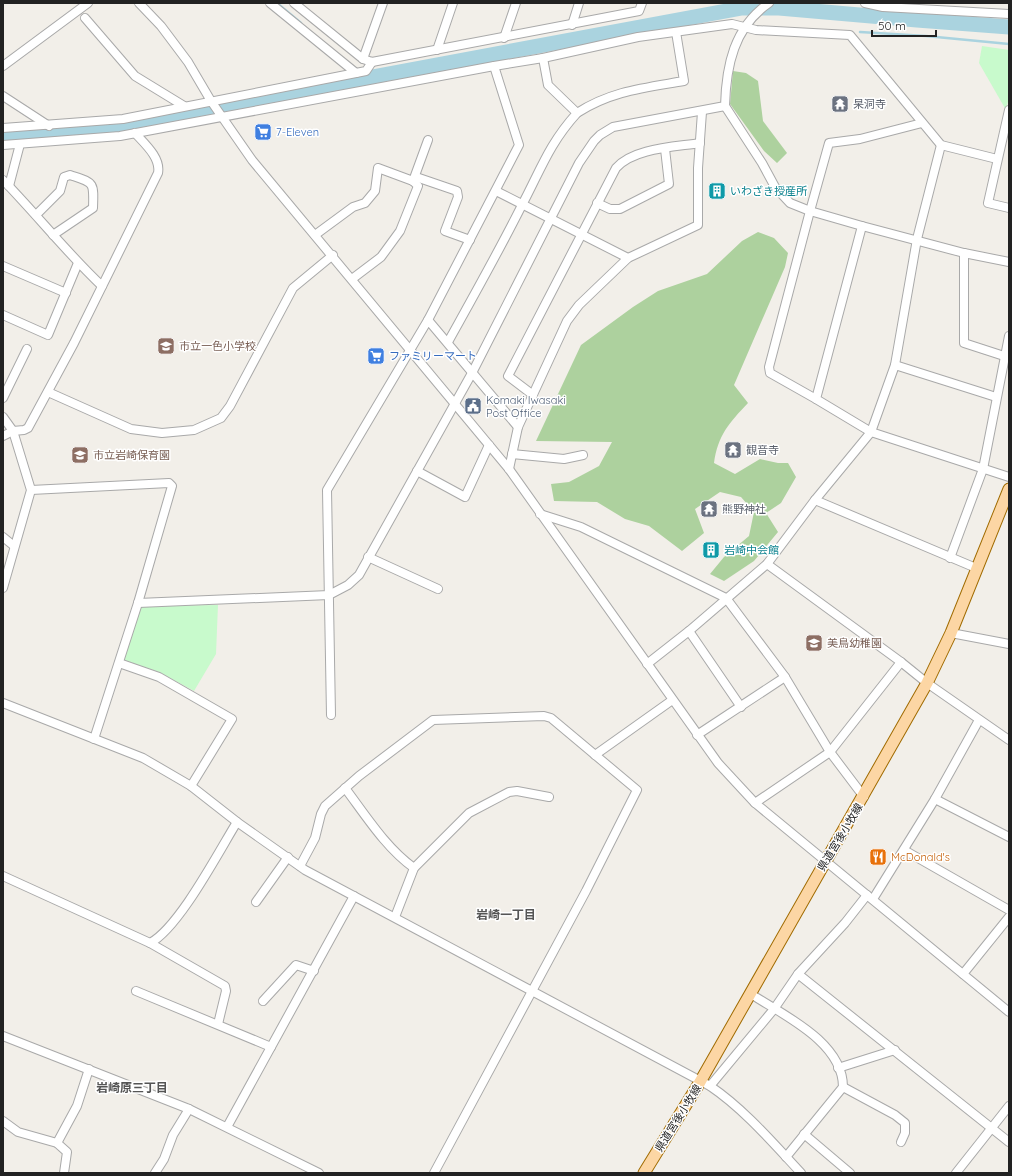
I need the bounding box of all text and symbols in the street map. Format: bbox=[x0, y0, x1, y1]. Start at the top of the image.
scale bar bbox=[872, 12, 936, 38]
text: 50 m bbox=[878, 18, 906, 33]
temple icon: 杲洞寺 bbox=[830, 94, 850, 114]
place label: 杲洞寺 bbox=[853, 97, 886, 111]
supermarket icon: 7-Eleven bbox=[253, 122, 273, 142]
place label: 7-Eleven bbox=[276, 125, 319, 139]
building icon: いわざき授産所 bbox=[707, 181, 727, 201]
place label: いわざき授産所 bbox=[730, 184, 808, 198]
school or university icon: 市立一色小学校 bbox=[156, 336, 176, 356]
place label: 市立一色小学校 bbox=[179, 339, 256, 353]
supermarket icon: ファミリーマート bbox=[366, 346, 386, 366]
place label: ファミリーマート bbox=[389, 349, 477, 363]
place label: Komaki Iwasaki Post Office bbox=[486, 393, 566, 420]
public building icon: Komaki Iwasaki Post Office bbox=[463, 396, 483, 416]
temple icon: 観音寺 bbox=[723, 440, 743, 460]
place label: 観音寺 bbox=[746, 443, 779, 457]
school or university icon: 市立岩崎保育園 bbox=[70, 445, 90, 465]
place label: 市立岩崎保育園 bbox=[93, 448, 170, 462]
temple icon: 熊野神社 bbox=[699, 499, 719, 519]
place label: 熊野神社 bbox=[722, 502, 766, 516]
building icon: 岩崎中会館 bbox=[701, 540, 721, 560]
place label: 岩崎中会館 bbox=[724, 543, 779, 557]
school or university icon: 美鳥幼稚園 bbox=[804, 633, 824, 653]
place label: 美鳥幼稚園 bbox=[827, 636, 882, 650]
street label: 県道宮後小牧線 bbox=[814, 800, 866, 874]
restaurant icon: McDonald's bbox=[868, 847, 888, 867]
place label: McDonald's bbox=[891, 850, 950, 864]
district label: 岩崎一丁目 bbox=[476, 907, 536, 922]
district label: 岩崎原三丁目 bbox=[96, 1080, 168, 1095]
street label: 県道宮後小牧線 bbox=[652, 1082, 704, 1154]

